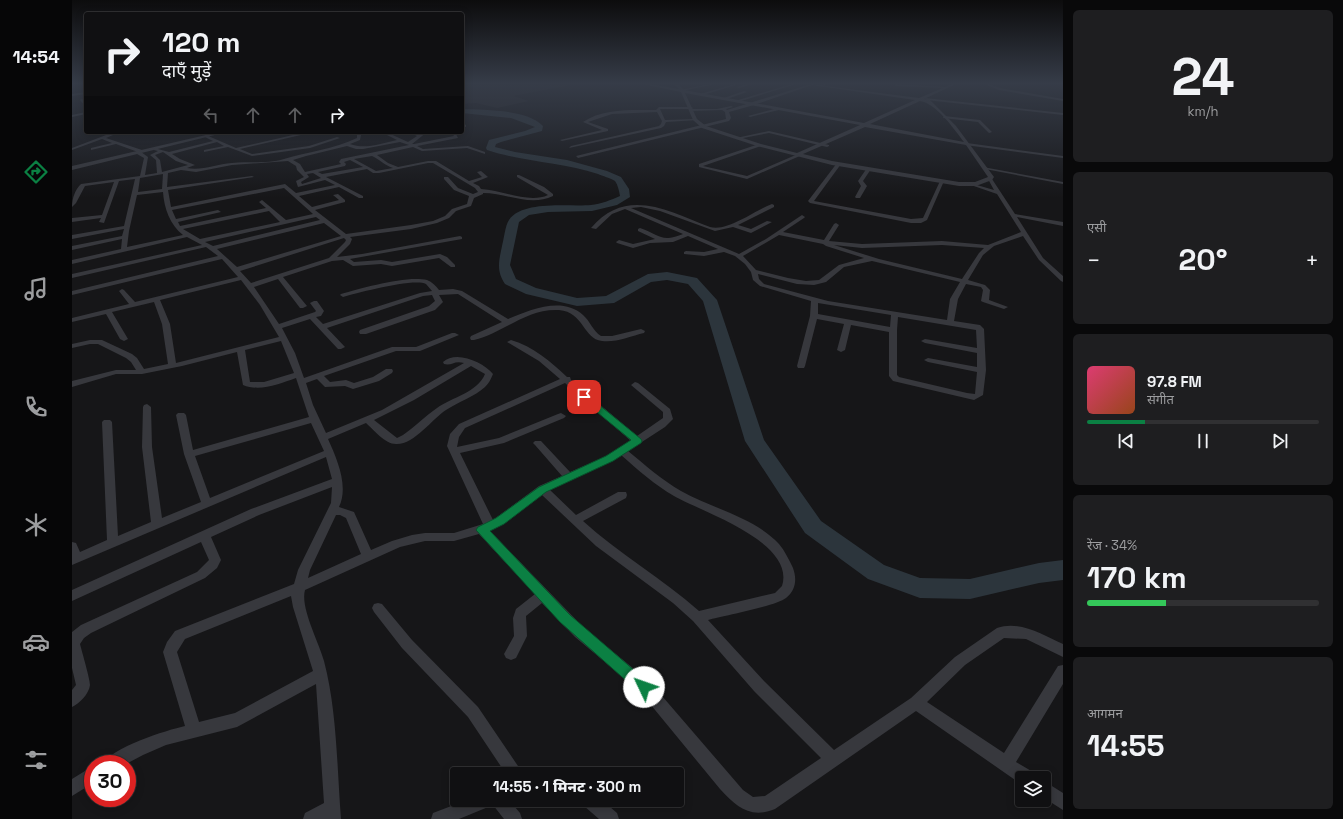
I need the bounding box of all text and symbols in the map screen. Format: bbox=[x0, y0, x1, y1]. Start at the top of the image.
text: 120 m bbox=[162, 24, 240, 60]
icon: right bbox=[96, 28, 148, 80]
text: 24 bbox=[1171, 44, 1235, 110]
text: 14:54 bbox=[12, 45, 60, 68]
text: दाएँ मुड़ें bbox=[162, 59, 211, 82]
text: km/h bbox=[1188, 103, 1218, 120]
icon: left bbox=[200, 104, 222, 126]
icon: ahead bbox=[242, 104, 264, 126]
icon: ahead bbox=[284, 104, 306, 126]
icon: right bbox=[326, 104, 348, 126]
icon: directions bbox=[22, 158, 50, 186]
text: एसी bbox=[1087, 219, 1106, 236]
text: 20° bbox=[1178, 240, 1228, 279]
text: − bbox=[1087, 246, 1101, 274]
text: + bbox=[1305, 246, 1319, 274]
icon: music bbox=[22, 275, 50, 303]
text: 97.8 FM bbox=[1147, 372, 1202, 391]
pin bbox=[567, 380, 601, 414]
icon: arrive bbox=[573, 386, 595, 408]
text: संगीत bbox=[1147, 391, 1174, 408]
icon: phone bbox=[22, 393, 50, 421]
icon: previous bbox=[1115, 430, 1137, 452]
icon: pause bbox=[1192, 430, 1214, 452]
icon: next bbox=[1269, 430, 1291, 452]
icon: climate bbox=[22, 511, 50, 539]
text: रेंज · 34% bbox=[1087, 537, 1137, 554]
text: 170 km bbox=[1087, 558, 1187, 597]
icon: car bbox=[22, 628, 50, 656]
position arrow bbox=[623, 666, 665, 708]
text: आगमन bbox=[1087, 705, 1123, 722]
text: 14:55 bbox=[1087, 726, 1165, 765]
icon: filters bbox=[22, 746, 50, 774]
speed limit sign: 30 bbox=[84, 755, 136, 807]
map controls bbox=[1015, 771, 1051, 807]
button: layers bbox=[1015, 771, 1051, 807]
text: 14:55 · 1 मिनट · 300 m bbox=[493, 777, 641, 796]

